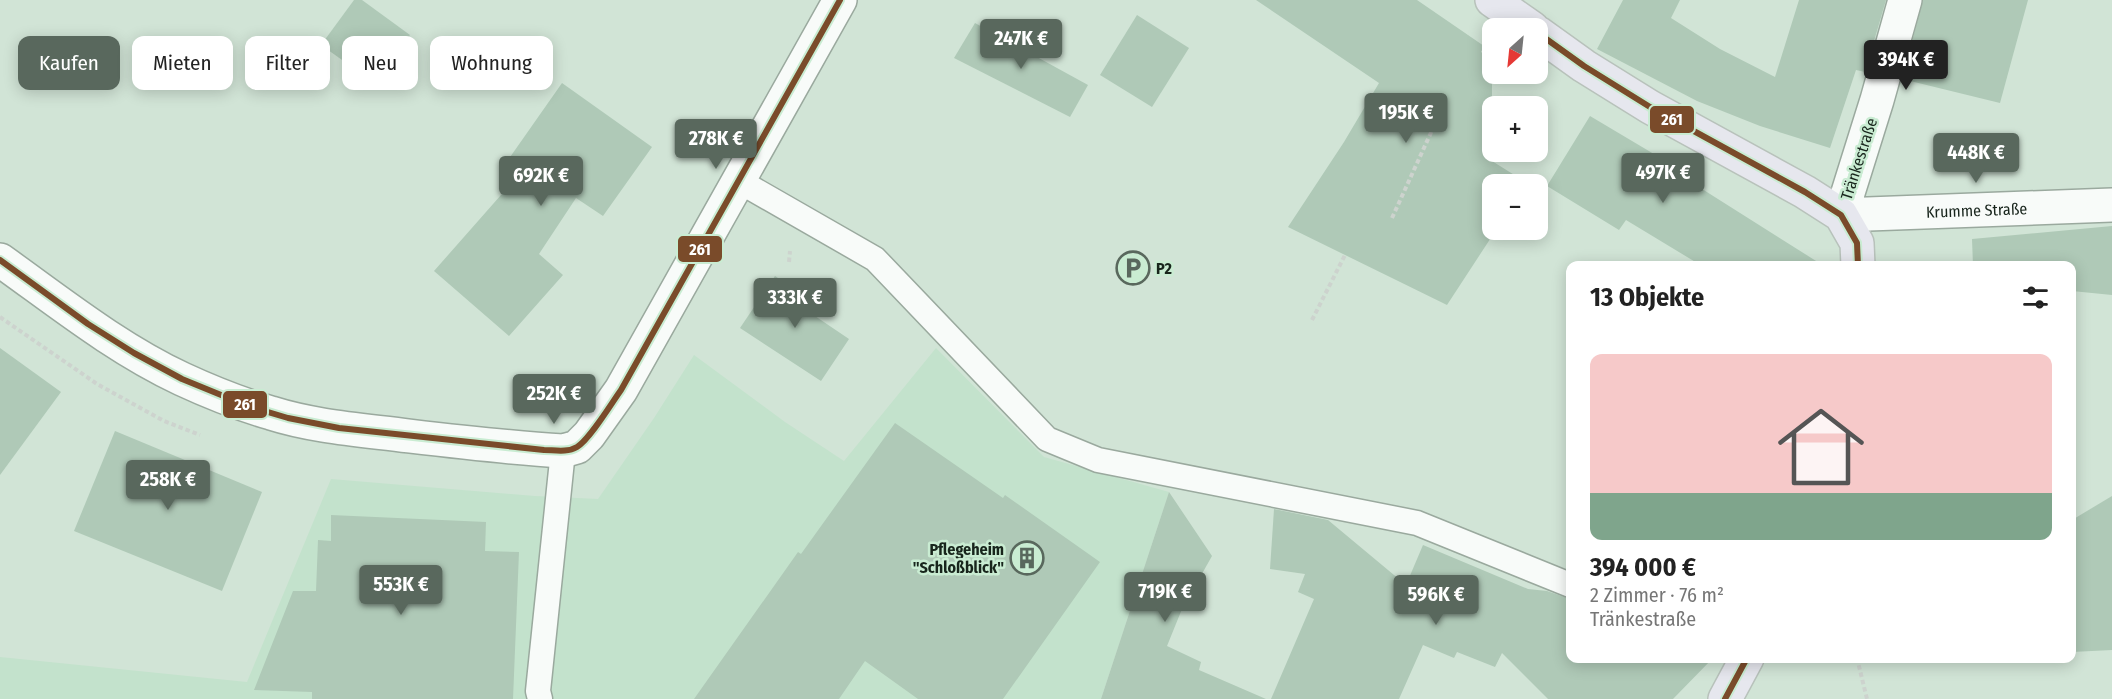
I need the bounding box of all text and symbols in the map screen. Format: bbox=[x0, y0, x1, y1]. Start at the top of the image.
north arrow bbox=[1482, 18, 1548, 84]
map controls bbox=[1482, 18, 1548, 240]
pin: 247K € bbox=[972, 19, 1070, 70]
text: 247K € bbox=[994, 26, 1048, 50]
chip: Kaufen bbox=[18, 36, 120, 90]
chip: Mieten bbox=[132, 36, 233, 90]
chip: Filter bbox=[245, 36, 330, 90]
chip: Neu bbox=[342, 36, 418, 90]
chip: Wohnung bbox=[430, 36, 553, 90]
pin: 394K € bbox=[1857, 40, 1955, 91]
text: 394K € bbox=[1878, 47, 1934, 71]
pin: 195K € bbox=[1357, 93, 1455, 144]
button: + bbox=[1482, 96, 1548, 162]
text: 195K € bbox=[1378, 100, 1434, 124]
line badge: 261 bbox=[1649, 105, 1695, 134]
text: 261 bbox=[1660, 110, 1683, 129]
street label: Tränkestraße bbox=[1837, 116, 1881, 202]
pin: 278K € bbox=[667, 119, 765, 170]
text: 278K € bbox=[689, 126, 743, 150]
pin: 448K € bbox=[1927, 133, 2025, 184]
text: 448K € bbox=[1947, 140, 2005, 164]
pin: 497K € bbox=[1614, 153, 1712, 204]
pin: 692K € bbox=[492, 156, 590, 207]
text: 497K € bbox=[1635, 160, 1691, 184]
text: 692K € bbox=[513, 163, 569, 187]
button: − bbox=[1482, 174, 1548, 240]
street label: Krumme Straße bbox=[1926, 199, 2028, 221]
line badge: 261 bbox=[677, 235, 723, 263]
text: 261 bbox=[688, 240, 711, 259]
parking icon: P2 bbox=[1115, 250, 1151, 286]
place label: P2 bbox=[1156, 259, 1172, 278]
pin: 333K € bbox=[746, 278, 844, 329]
icon: filters bbox=[2019, 281, 2052, 314]
text: 13 Objekte bbox=[1590, 282, 1704, 313]
text: 333K € bbox=[768, 285, 822, 309]
pin: 252K € bbox=[505, 374, 603, 425]
text: 252K € bbox=[527, 381, 581, 405]
line badge: 261 bbox=[222, 390, 268, 419]
icon: home bbox=[1767, 393, 1875, 501]
text: 261 bbox=[233, 395, 256, 414]
pin: 258K € bbox=[119, 460, 217, 511]
text: 258K € bbox=[140, 467, 196, 491]
place label: Pflegeheim "Schloßblick" bbox=[913, 540, 1004, 577]
building icon: Pflegeheim "Schloßblick" bbox=[1009, 540, 1045, 576]
text: 394 000 € bbox=[1590, 552, 1696, 583]
pin: 553K € bbox=[352, 565, 450, 616]
text: 553K € bbox=[373, 572, 429, 596]
pin: 719K € bbox=[1116, 572, 1214, 623]
pin: 596K € bbox=[1387, 575, 1485, 626]
text: 719K € bbox=[1138, 579, 1192, 603]
text: 596K € bbox=[1408, 582, 1464, 606]
text: 2 Zimmer · 76 m² bbox=[1590, 583, 1724, 607]
text: Tränkestraße bbox=[1590, 607, 1696, 631]

